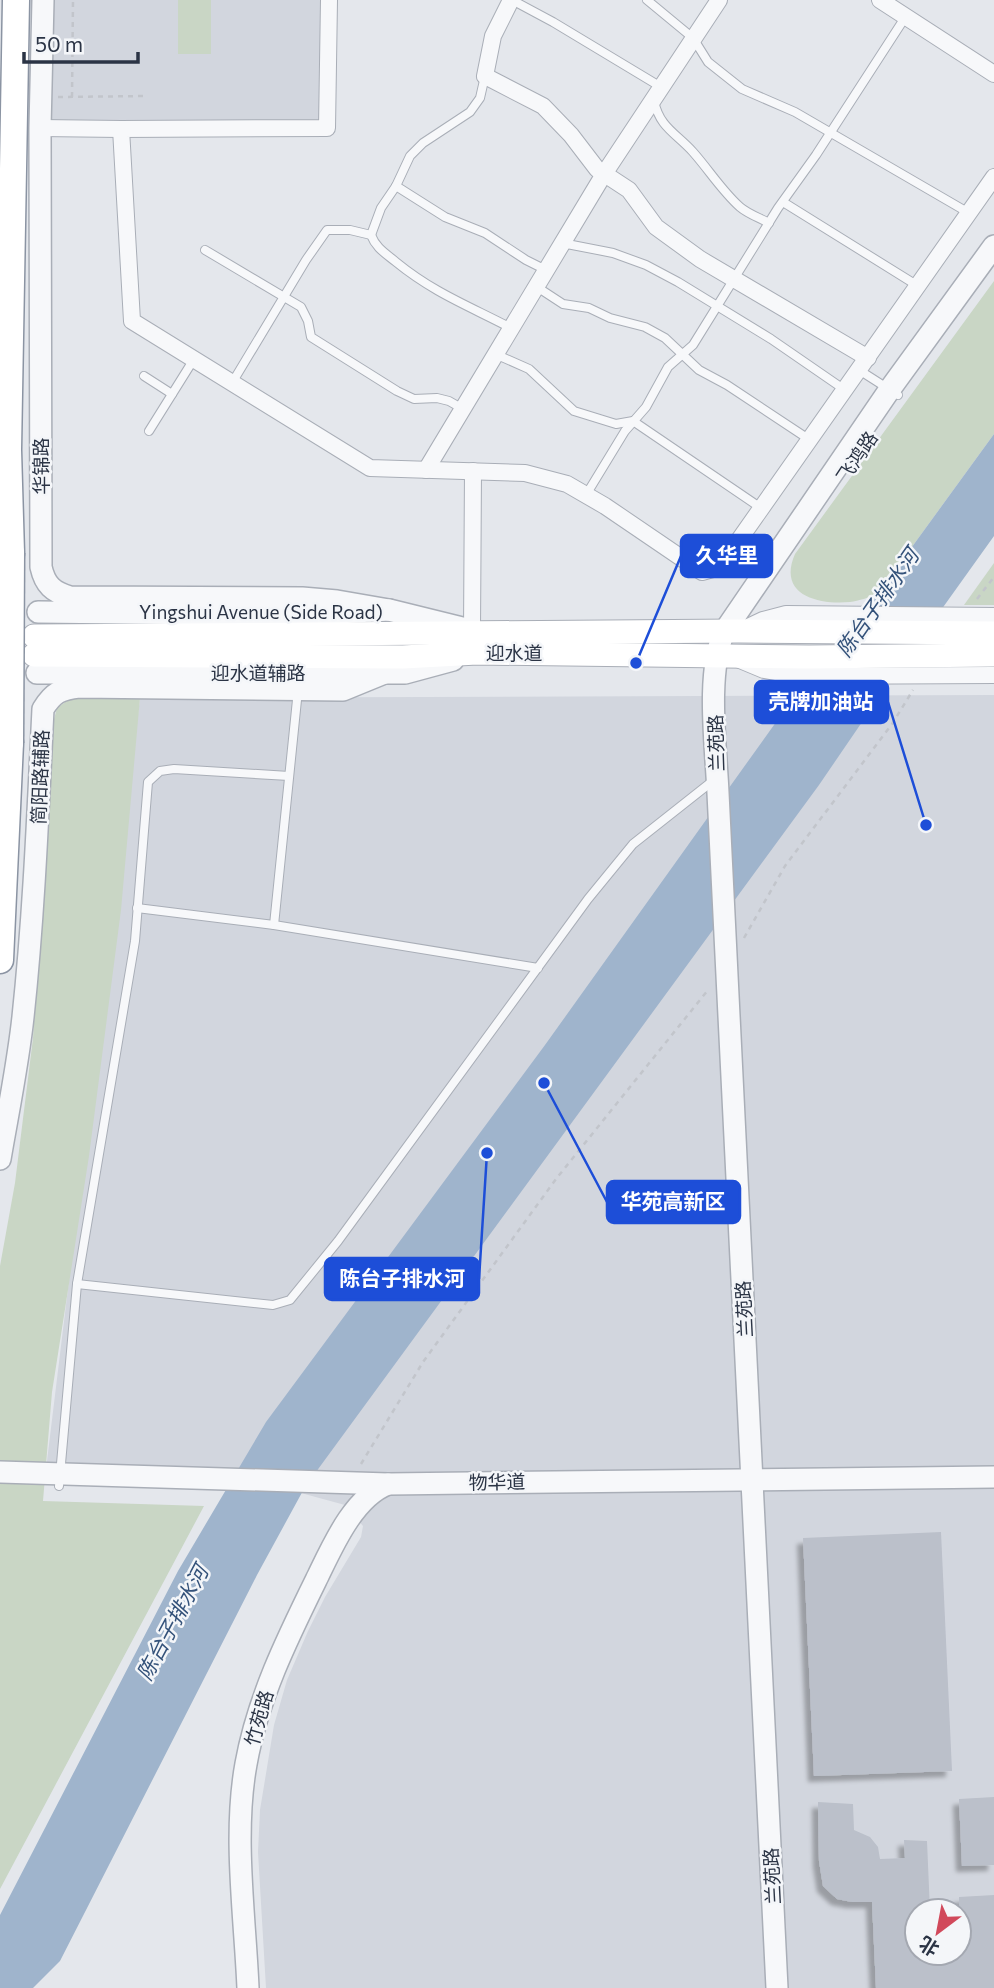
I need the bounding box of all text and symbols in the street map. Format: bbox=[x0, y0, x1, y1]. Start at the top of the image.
scale bar bbox=[24, 21, 138, 65]
text: 50 m bbox=[35, 31, 83, 56]
street label: 飞鸿路 bbox=[831, 427, 882, 487]
street label: 华锦路 bbox=[29, 437, 52, 495]
callout: 久华里 bbox=[681, 535, 772, 577]
water label: 陈台子排水河 bbox=[830, 540, 925, 661]
text: 久华里 bbox=[696, 542, 759, 567]
street label: Yingshui Avenue (Side Road) bbox=[139, 600, 383, 623]
street label: 迎水道 bbox=[485, 641, 543, 664]
street label: 迎水道辅路 bbox=[210, 661, 306, 684]
callout: 壳牌加油站 bbox=[755, 681, 888, 723]
text: 壳牌加油站 bbox=[769, 688, 874, 713]
street label: 兰苑路 bbox=[703, 714, 728, 772]
street label: 简阳路辅路 bbox=[26, 729, 53, 825]
callout: 华苑高新区 bbox=[607, 1181, 740, 1223]
text: 华苑高新区 bbox=[621, 1188, 726, 1213]
callout: 陈台子排水河 bbox=[325, 1258, 479, 1300]
text: 陈台子排水河 bbox=[339, 1265, 465, 1290]
street label: 兰苑路 bbox=[731, 1280, 756, 1338]
street label: 物华道 bbox=[468, 1470, 526, 1493]
water label: 陈台子排水河 bbox=[131, 1557, 214, 1684]
street label: 竹苑路 bbox=[240, 1687, 277, 1748]
street label: 兰苑路 bbox=[759, 1847, 784, 1905]
north arrow bbox=[903, 1897, 973, 1967]
text: 北 bbox=[915, 1932, 943, 1962]

